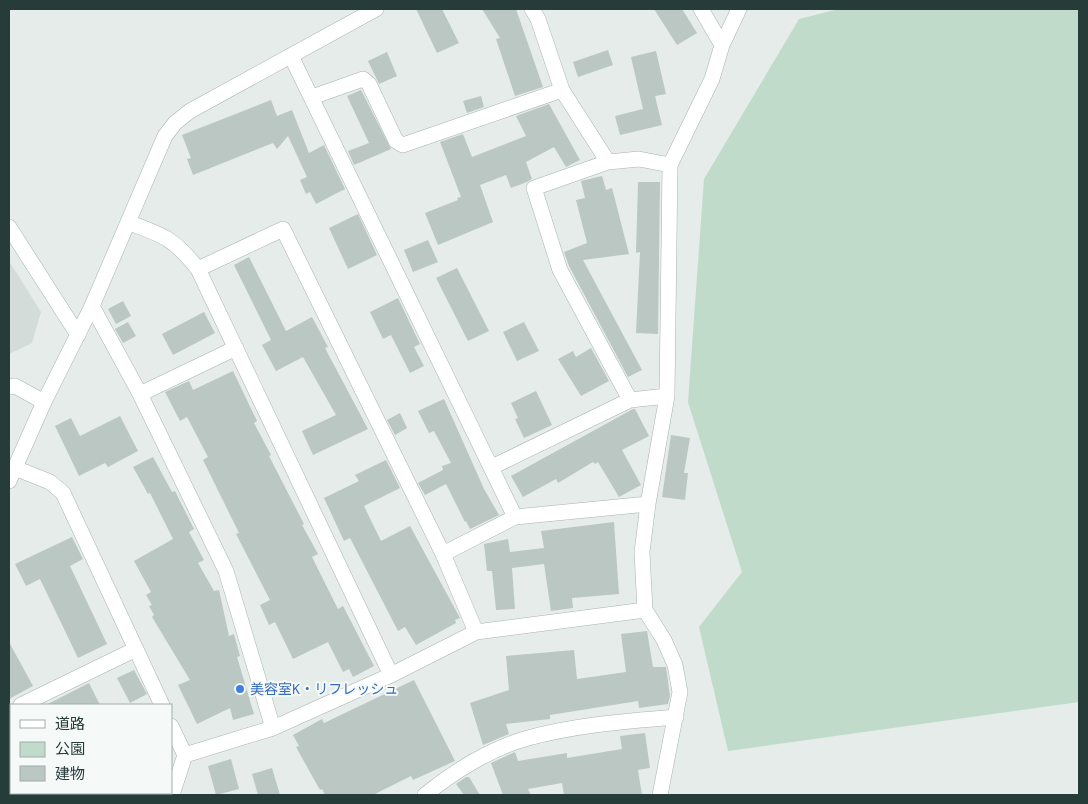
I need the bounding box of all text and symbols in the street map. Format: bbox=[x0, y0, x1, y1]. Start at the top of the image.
place label: 美容室K・リフレッシュ bbox=[250, 680, 398, 698]
marker: 美容室K・リフレッシュ bbox=[234, 683, 246, 695]
legend bbox=[10, 704, 172, 794]
text: 道路 bbox=[55, 714, 85, 734]
text: 公園 bbox=[55, 739, 85, 759]
text: 建物 bbox=[55, 764, 85, 784]

